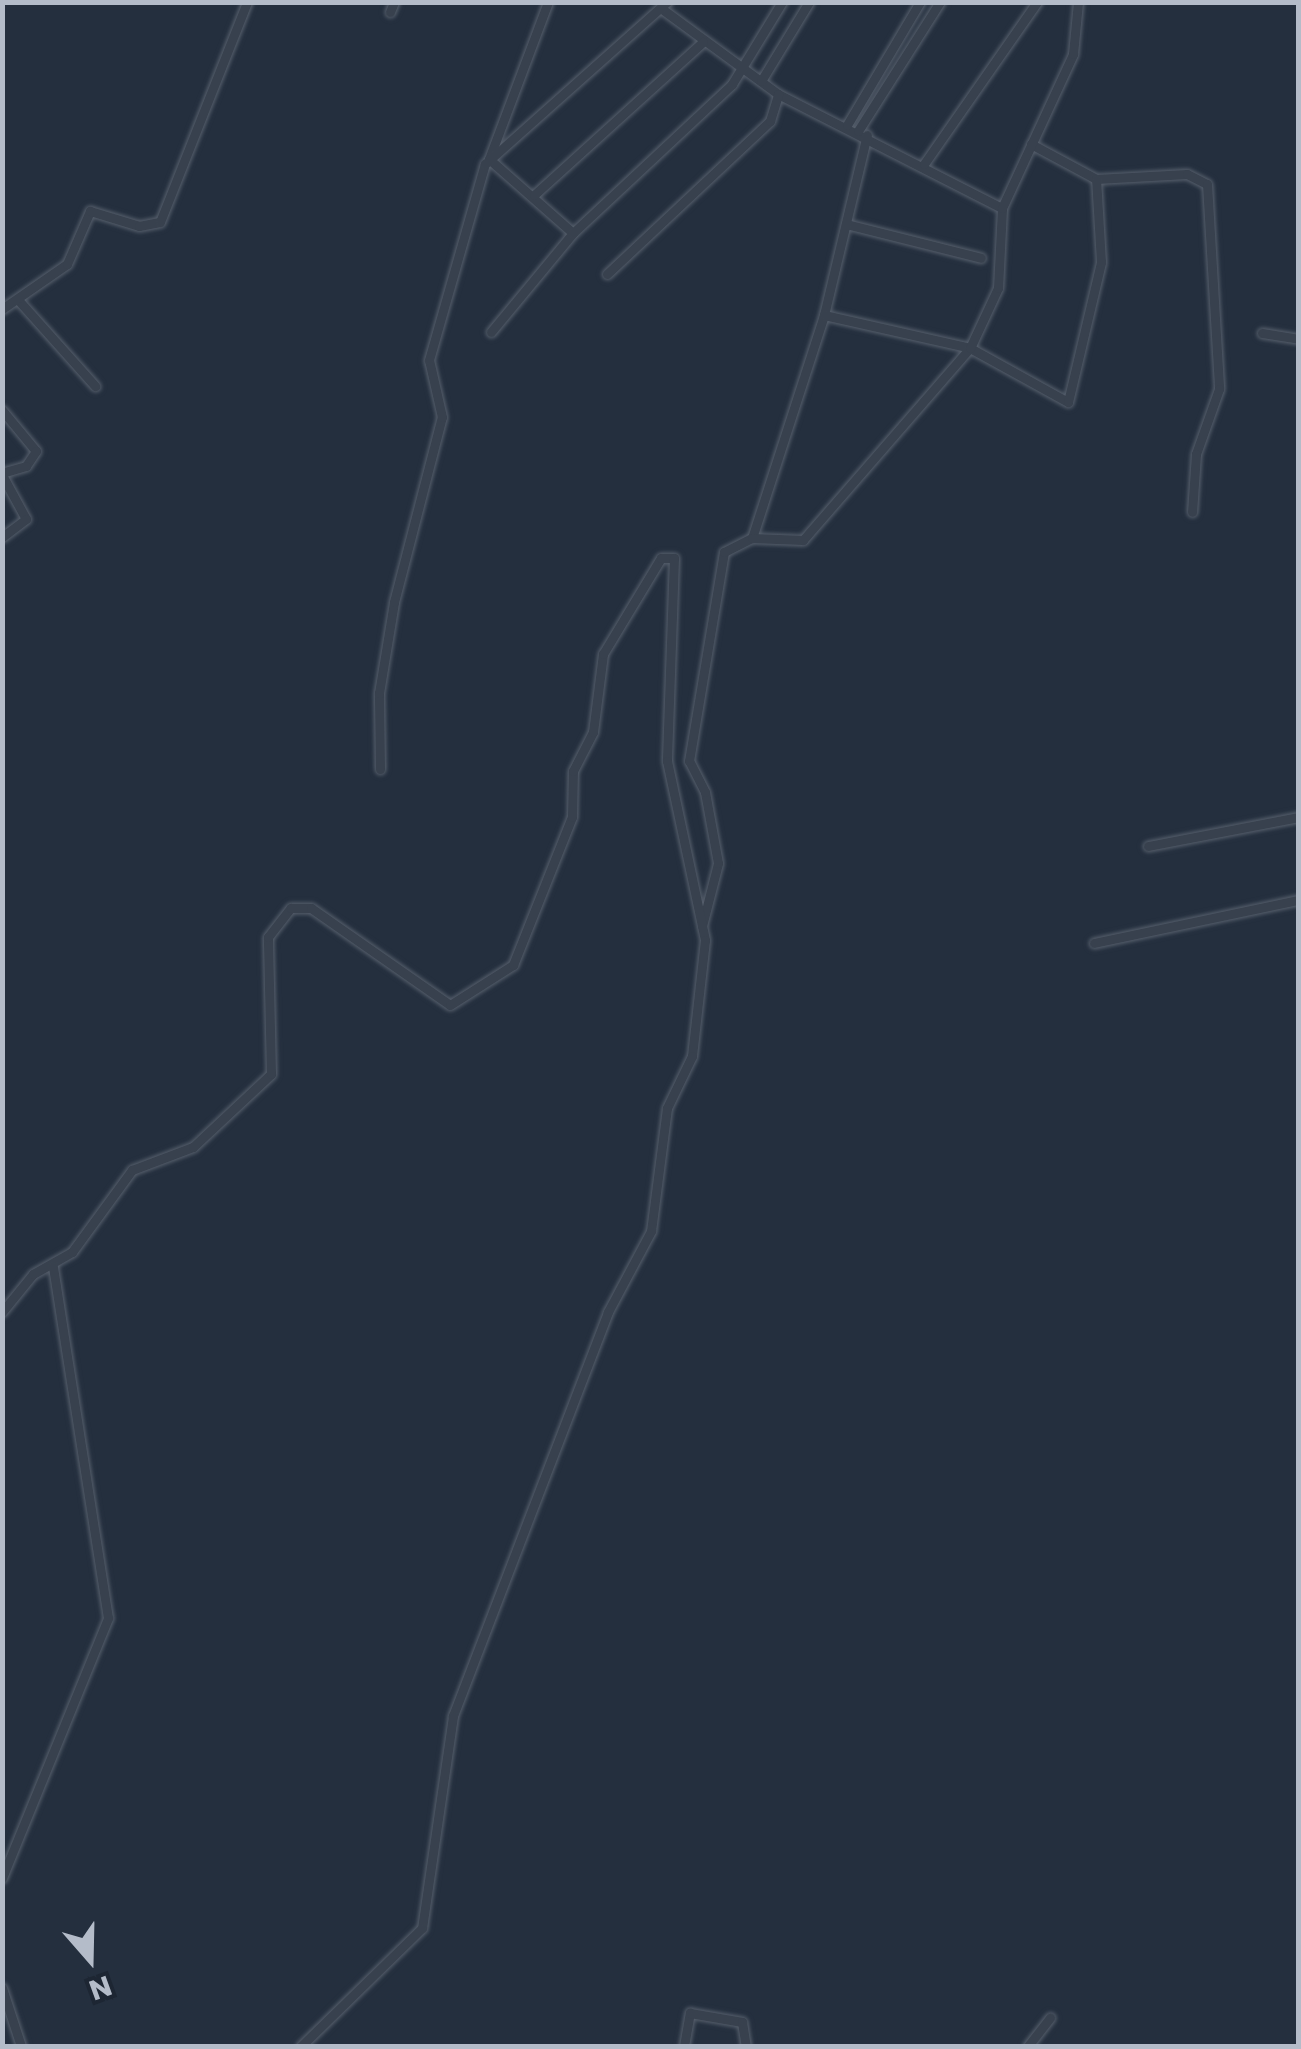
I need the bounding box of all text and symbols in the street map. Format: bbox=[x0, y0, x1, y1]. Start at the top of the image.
north arrow bbox=[40, 1909, 140, 2009]
text: N bbox=[84, 1966, 117, 2010]

